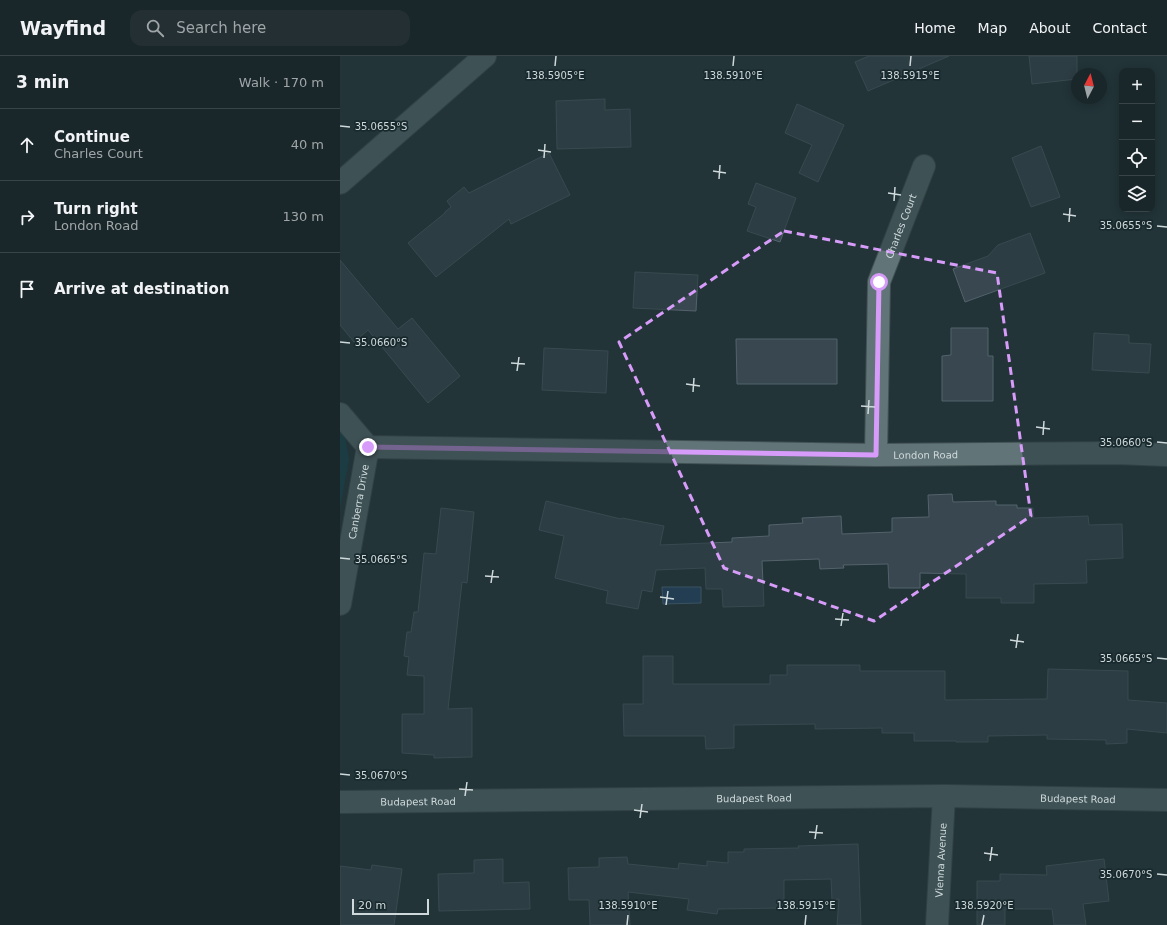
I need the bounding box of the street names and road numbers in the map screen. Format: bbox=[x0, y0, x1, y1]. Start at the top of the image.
street label: Charles Court bbox=[883, 192, 918, 260]
street label: London Road bbox=[893, 449, 958, 460]
street label: Canberra Drive bbox=[346, 463, 370, 540]
street label: Budapest Road bbox=[716, 792, 792, 804]
street label: Budapest Road bbox=[1040, 792, 1116, 805]
street label: Budapest Road bbox=[380, 795, 456, 807]
street label: Vienna Avenue bbox=[933, 822, 948, 898]

